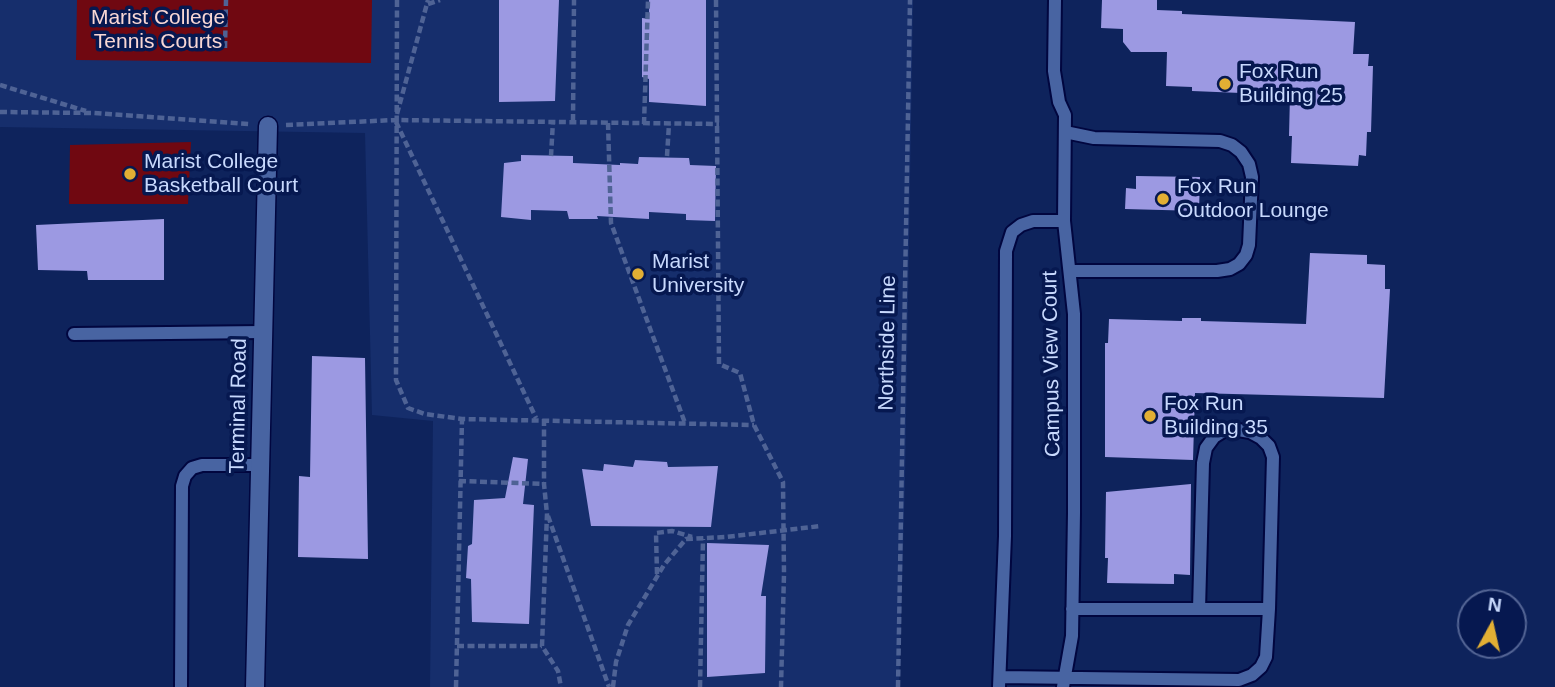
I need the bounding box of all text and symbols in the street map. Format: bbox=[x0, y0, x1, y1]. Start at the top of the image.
park label: Marist College Tennis Courts bbox=[91, 5, 225, 55]
place label: Fox Run Building 25 bbox=[1239, 59, 1343, 109]
marker: Fox Run Building 25 bbox=[1217, 76, 1233, 92]
place label: Marist College Basketball Court bbox=[144, 149, 298, 199]
marker: Marist College Basketball Court bbox=[122, 166, 138, 182]
place label: Fox Run Outdoor Lounge bbox=[1177, 174, 1329, 224]
marker: Fox Run Outdoor Lounge bbox=[1155, 191, 1171, 207]
place label: Marist University bbox=[652, 249, 744, 299]
marker: Marist University bbox=[630, 266, 646, 282]
street label: Campus View Court bbox=[1038, 271, 1066, 457]
street label: Northside Line bbox=[874, 275, 902, 411]
street label: Terminal Road bbox=[225, 338, 253, 474]
place label: Fox Run Building 35 bbox=[1164, 391, 1268, 441]
marker: Fox Run Building 35 bbox=[1142, 408, 1158, 424]
north arrow bbox=[1457, 589, 1527, 659]
text: N bbox=[1486, 593, 1503, 616]

